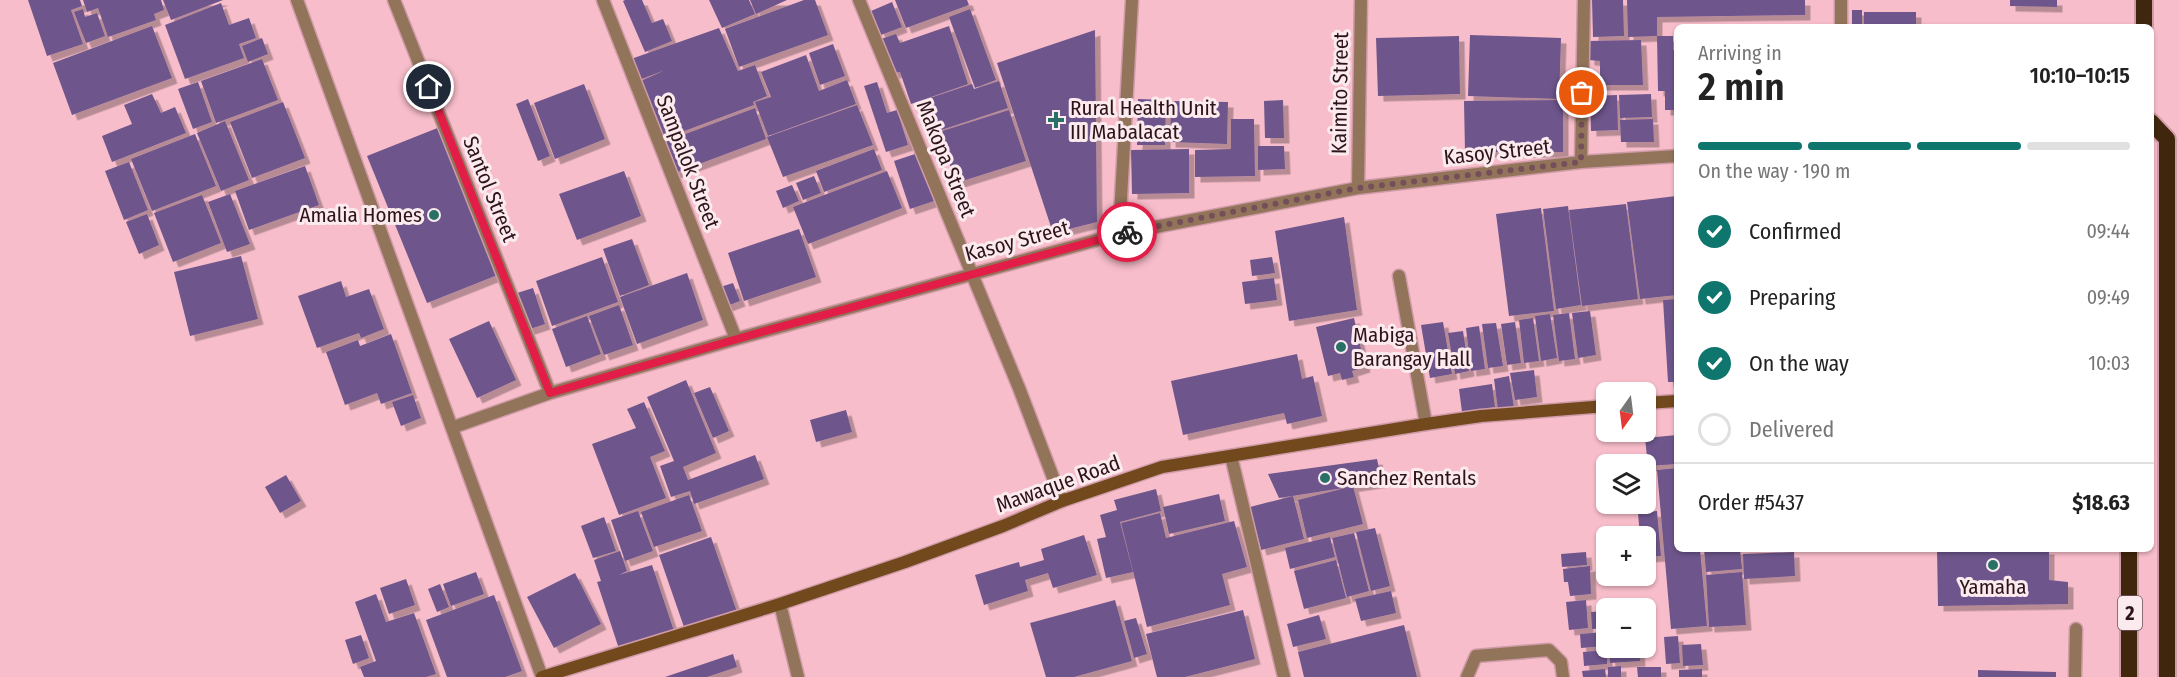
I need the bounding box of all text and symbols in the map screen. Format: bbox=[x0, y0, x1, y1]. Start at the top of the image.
street label: Kaimito Street bbox=[1326, 32, 1354, 154]
text: Arriving in bbox=[1698, 41, 1782, 65]
pin bbox=[403, 61, 454, 112]
text: 10:10–10:15 bbox=[2030, 62, 2130, 89]
text: 2 min bbox=[1698, 64, 1785, 110]
pin bbox=[1556, 67, 1607, 118]
icon: home bbox=[412, 70, 445, 103]
icon: bag bbox=[1565, 76, 1598, 109]
street label: Sampalok Street bbox=[651, 92, 725, 232]
place label: Rural Health Unit III Mabalacat bbox=[1070, 95, 1217, 145]
street label: Makopa Street bbox=[911, 97, 981, 221]
marker: Rural Health Unit III Mabalacat bbox=[1047, 111, 1065, 129]
street label: Santol Street bbox=[457, 132, 523, 246]
street label: Kasoy Street bbox=[1442, 133, 1552, 171]
text: On the way · 190 m bbox=[1698, 159, 1850, 183]
place label: Amalia Homes bbox=[299, 202, 422, 228]
courier bbox=[1097, 202, 1157, 262]
marker: Amalia Homes bbox=[427, 208, 441, 222]
street label: Kasoy Street bbox=[962, 215, 1072, 267]
icon: check bbox=[1698, 215, 1731, 248]
icon: bike bbox=[1111, 216, 1144, 249]
text: Confirmed bbox=[1749, 218, 1842, 245]
text: 09:44 bbox=[2087, 219, 2130, 243]
icon: check bbox=[1698, 281, 1731, 314]
text: Preparing bbox=[1749, 284, 1835, 311]
text: 09:49 bbox=[2087, 285, 2130, 309]
place label: Mabiga Barangay Hall bbox=[1353, 322, 1471, 372]
marker: Mabiga Barangay Hall bbox=[1334, 340, 1348, 354]
icon: check bbox=[1698, 347, 1731, 380]
text: On the way bbox=[1749, 350, 1849, 377]
text: 10:03 bbox=[2088, 351, 2130, 375]
north arrow bbox=[1596, 382, 1656, 442]
map controls bbox=[1596, 382, 1656, 658]
text: Delivered bbox=[1749, 416, 1834, 443]
street label: Mawaque Road bbox=[992, 450, 1124, 518]
button: layers bbox=[1596, 454, 1656, 514]
place label: Sanchez Rentals bbox=[1337, 465, 1476, 491]
marker: Sanchez Rentals bbox=[1318, 471, 1332, 485]
text: Order #5437 bbox=[1698, 489, 1804, 516]
text: $18.63 bbox=[2072, 489, 2130, 516]
button: + bbox=[1596, 526, 1656, 586]
marker: Yamaha bbox=[1986, 558, 2000, 572]
place label: Yamaha bbox=[1960, 574, 2026, 600]
road number: 2 bbox=[2118, 596, 2142, 630]
button: − bbox=[1596, 598, 1656, 658]

